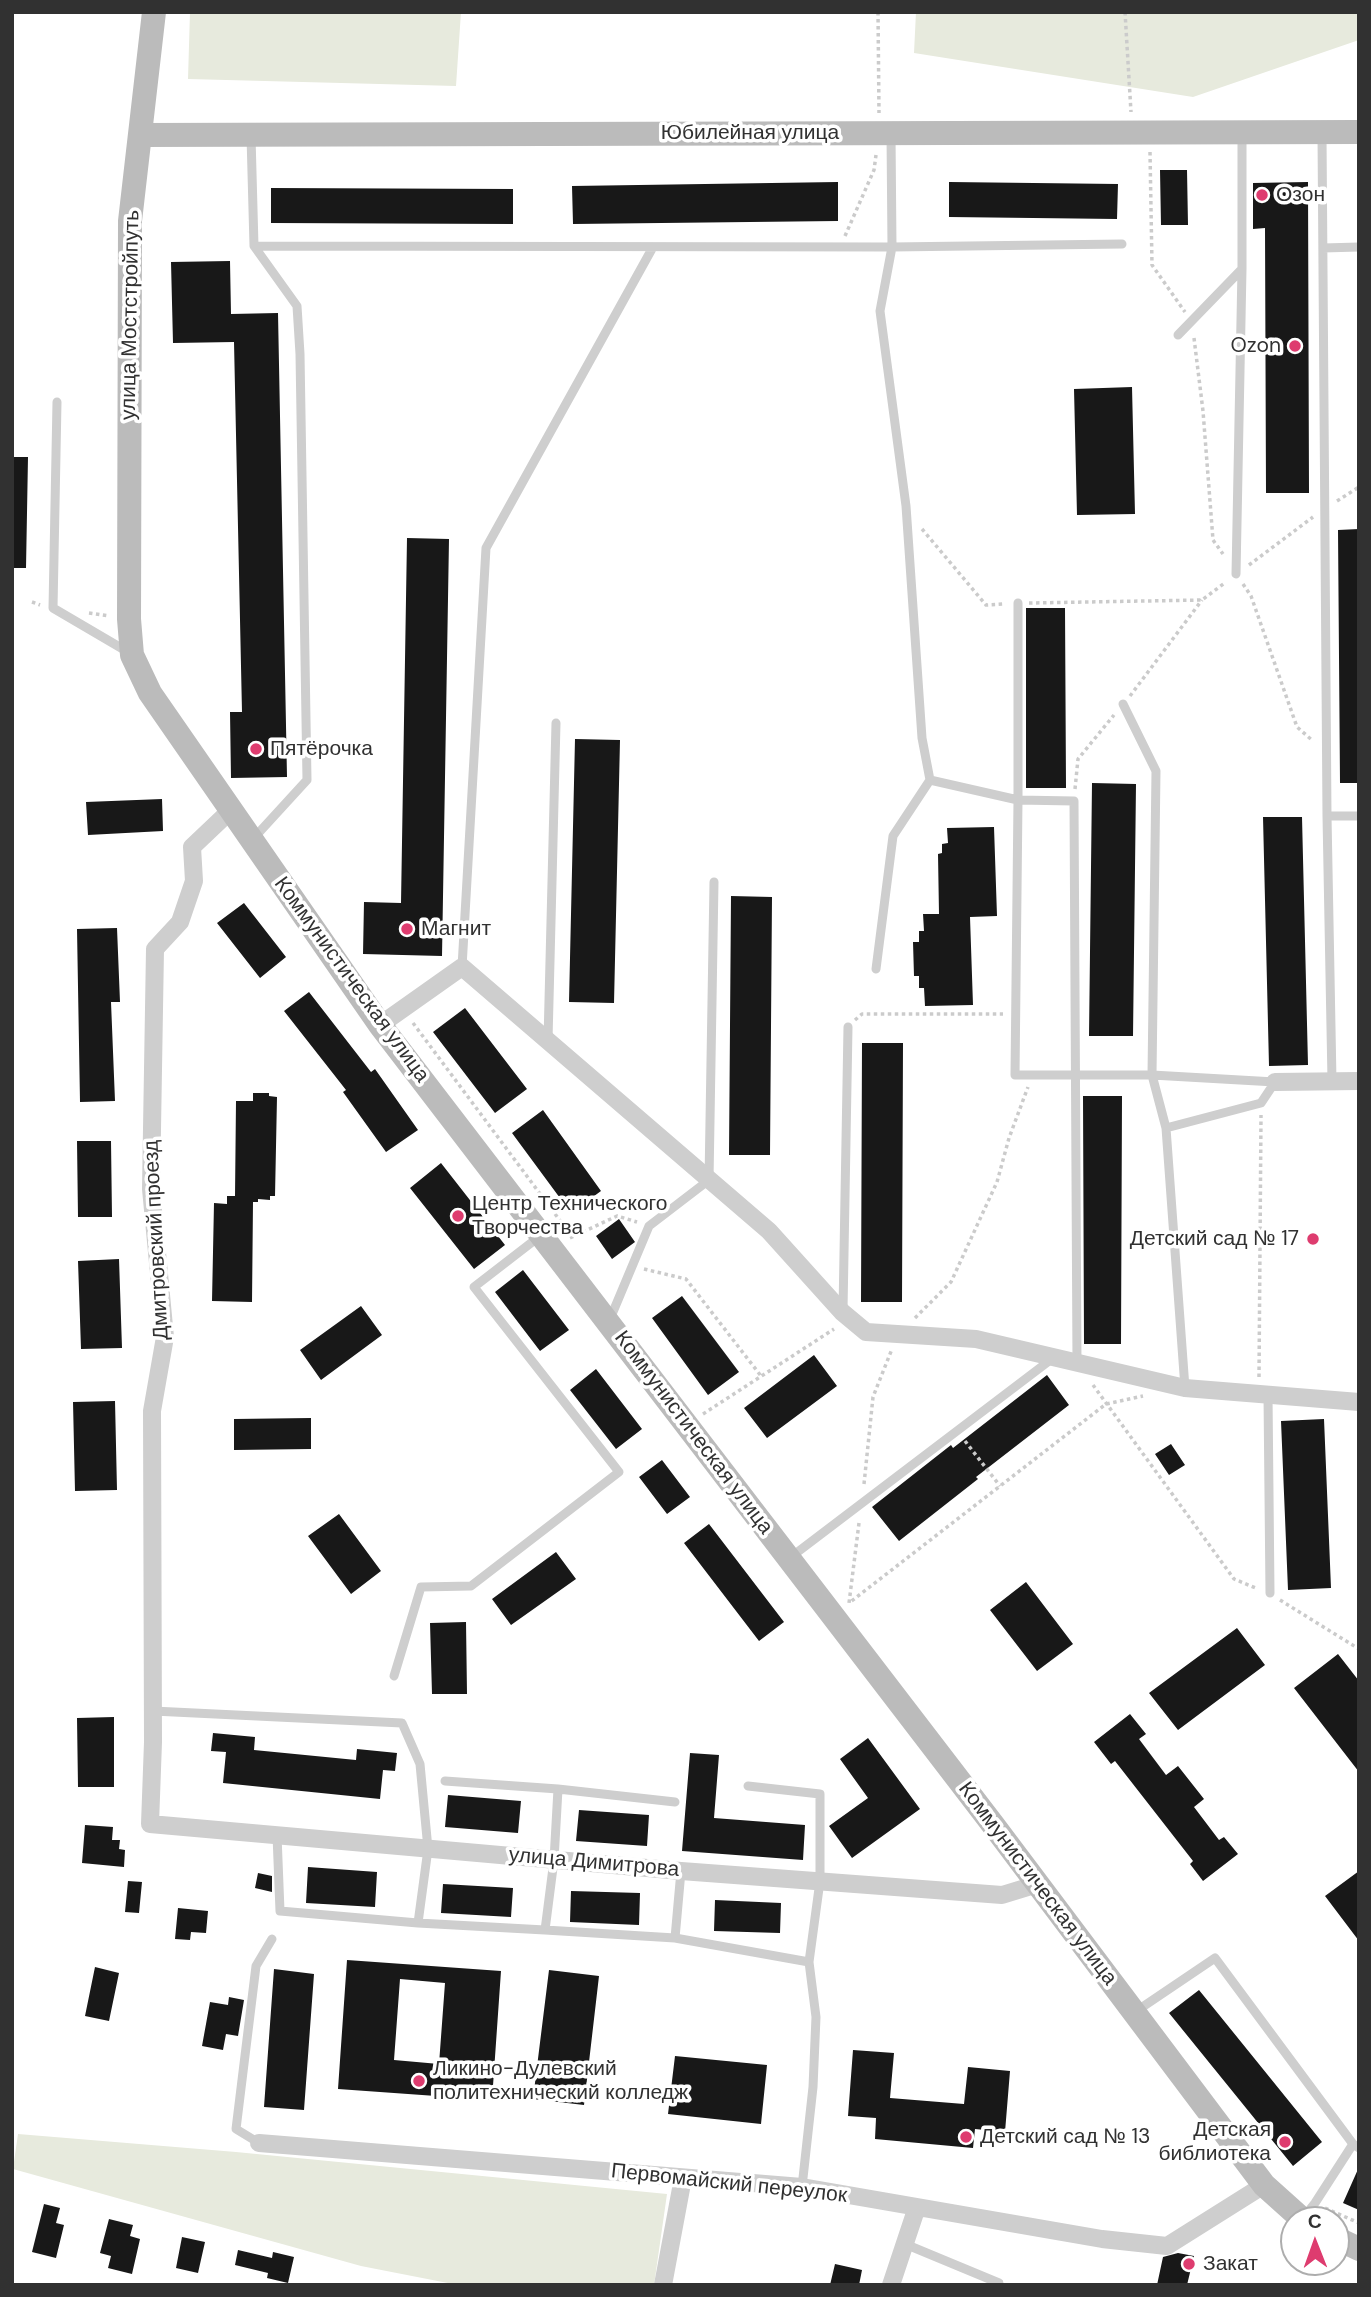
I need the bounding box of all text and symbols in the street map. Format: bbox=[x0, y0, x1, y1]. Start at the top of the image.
street label: Юбилейная улица bbox=[661, 120, 839, 146]
place label: Озон bbox=[1276, 182, 1325, 208]
marker: Озон bbox=[1254, 187, 1270, 203]
street label: улица Мостстройпуть bbox=[117, 210, 145, 420]
place label: Ozon bbox=[1231, 333, 1281, 359]
marker: Ozon bbox=[1287, 338, 1303, 354]
place label: Пятёрочка bbox=[270, 736, 373, 762]
marker: Пятёрочка bbox=[248, 741, 264, 757]
street label: Коммунистическая улица bbox=[268, 872, 434, 1088]
place label: Магнит bbox=[421, 916, 491, 942]
marker: Магнит bbox=[399, 921, 415, 937]
street label: Дмитровский проезд bbox=[139, 1139, 175, 1341]
place label: Центр Технического Творчества bbox=[472, 1191, 667, 1241]
marker: Центр Технического Творчества bbox=[450, 1208, 466, 1224]
place label: Детский сад № 17 bbox=[1130, 1226, 1299, 1252]
marker: Детский сад № 17 bbox=[1305, 1231, 1321, 1247]
street label: Коммунистическая улица bbox=[608, 1326, 778, 1540]
street label: Коммунистическая улица bbox=[952, 1777, 1122, 1991]
street label: улица Димитрова bbox=[508, 1843, 680, 1883]
place label: Ликино-Дулевский политехнический колледж bbox=[433, 2056, 688, 2106]
marker: Ликино-Дулевский политехнический колледж bbox=[411, 2073, 427, 2089]
place label: Детская библиотека bbox=[1159, 2117, 1271, 2167]
place label: Детский сад № 13 bbox=[980, 2124, 1150, 2150]
marker: Детский сад № 13 bbox=[958, 2129, 974, 2145]
marker: Детская библиотека bbox=[1277, 2134, 1293, 2150]
street label: Первомайский переулок bbox=[610, 2159, 848, 2209]
north arrow bbox=[1280, 2206, 1350, 2276]
text: С bbox=[1308, 2209, 1322, 2234]
place label: Закат bbox=[1203, 2251, 1258, 2277]
marker: Закат bbox=[1181, 2256, 1197, 2272]

